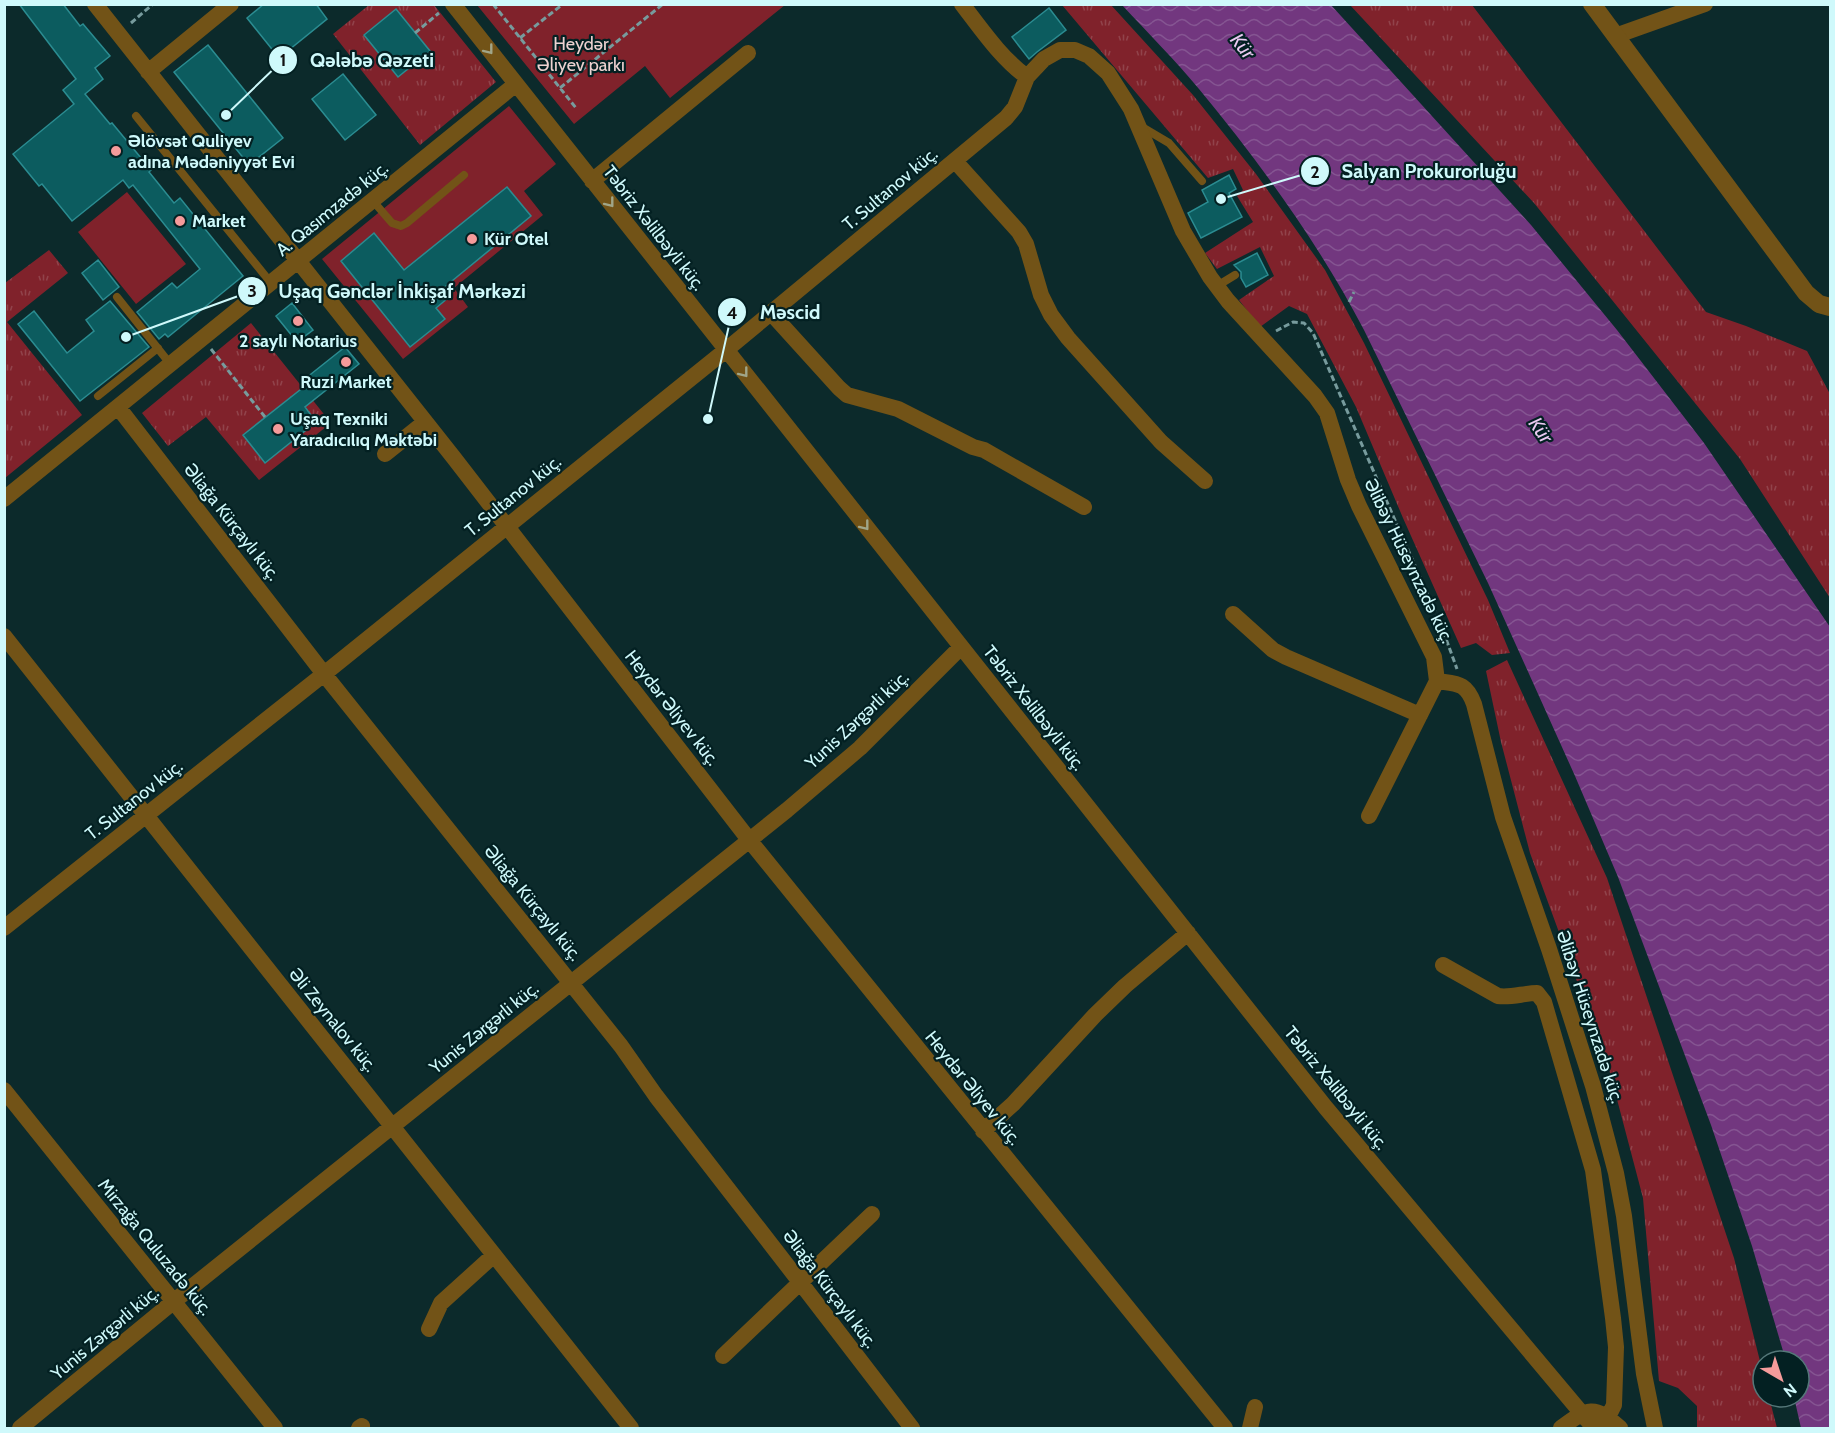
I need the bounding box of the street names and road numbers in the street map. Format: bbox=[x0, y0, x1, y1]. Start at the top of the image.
street label: T. Sultanov küç. bbox=[838, 143, 942, 235]
street label: A. Qasımzadə küç. bbox=[271, 157, 393, 261]
street label: Təbriz Xəlilbəyli küç. bbox=[598, 161, 710, 295]
street label: T. Sultanov küç. bbox=[460, 450, 566, 542]
street label: Əliağa Kürçaylı küç. bbox=[179, 459, 285, 585]
street label: Əlibəy Hüseynzadə küç. bbox=[1360, 475, 1458, 647]
street label: Təbriz Xəlilbəyli küç. bbox=[978, 641, 1090, 775]
street label: Heydər Əliyev küç. bbox=[620, 646, 724, 770]
street label: Yunis Zərgərli küç. bbox=[800, 666, 913, 774]
street label: T. Sultanov küç. bbox=[81, 755, 187, 845]
street label: Əliağa Kürçaylı küç. bbox=[480, 841, 586, 965]
street label: Əlibəy Hüseynzadə küç. bbox=[1552, 928, 1628, 1106]
street label: Əli Zeynalov küç. bbox=[284, 964, 382, 1076]
street label: Yunis Zərgərli küç. bbox=[424, 977, 543, 1079]
street label: Təbriz Xəlilbəyli küç. bbox=[1279, 1022, 1393, 1154]
street label: Heydər Əliyev küç. bbox=[920, 1026, 1026, 1150]
street label: Mirzağa Quluzadə küç. bbox=[93, 1174, 217, 1320]
street label: Əliağa Kürçaylı küç. bbox=[778, 1225, 882, 1353]
street label: Yunis Zərgərli küç. bbox=[46, 1282, 163, 1385]

